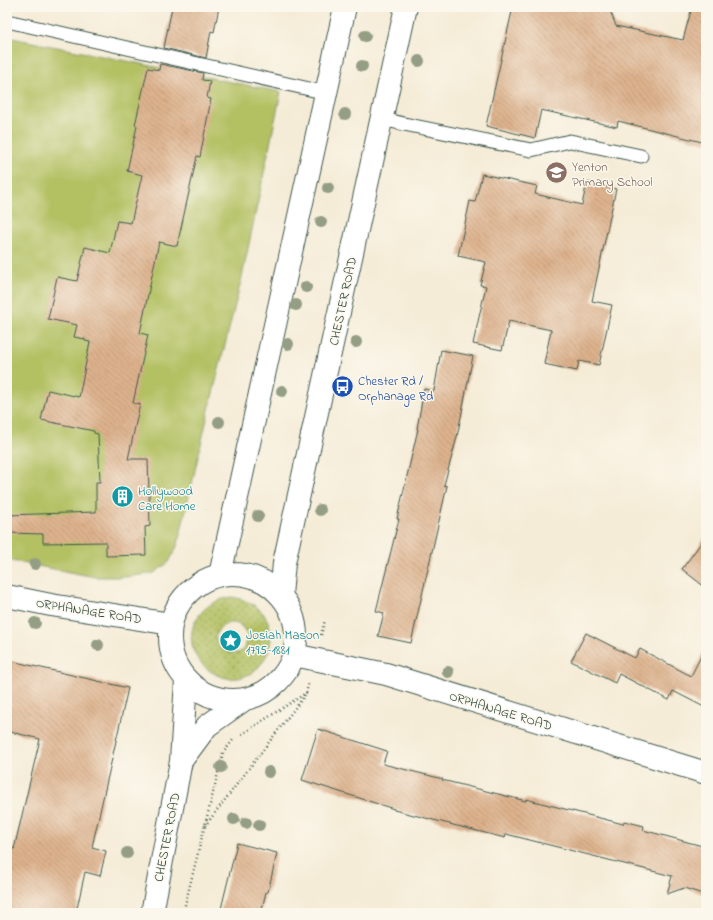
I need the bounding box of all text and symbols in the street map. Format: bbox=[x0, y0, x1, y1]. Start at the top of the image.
place label: Yenton Primary School bbox=[572, 158, 652, 193]
school or university icon: Yenton Primary School bbox=[544, 160, 570, 186]
street label: CHESTER ROAD bbox=[325, 255, 362, 347]
place label: Chester Rd / Orphanage Rd bbox=[358, 372, 434, 407]
bus stop icon: Chester Rd / Orphanage Rd bbox=[329, 374, 355, 400]
place label: Hollywood Care Home bbox=[138, 482, 196, 516]
building icon: Hollywood Care Home bbox=[110, 484, 136, 510]
street label: ORPHANAGE ROAD bbox=[35, 594, 143, 629]
place label: Josiah Mason 1795-1881 bbox=[246, 626, 319, 660]
place icon: Josiah Mason 1795-1881 bbox=[217, 628, 243, 654]
street label: ORPHANAGE ROAD bbox=[447, 687, 554, 736]
street label: CHESTER ROAD bbox=[150, 791, 185, 883]

